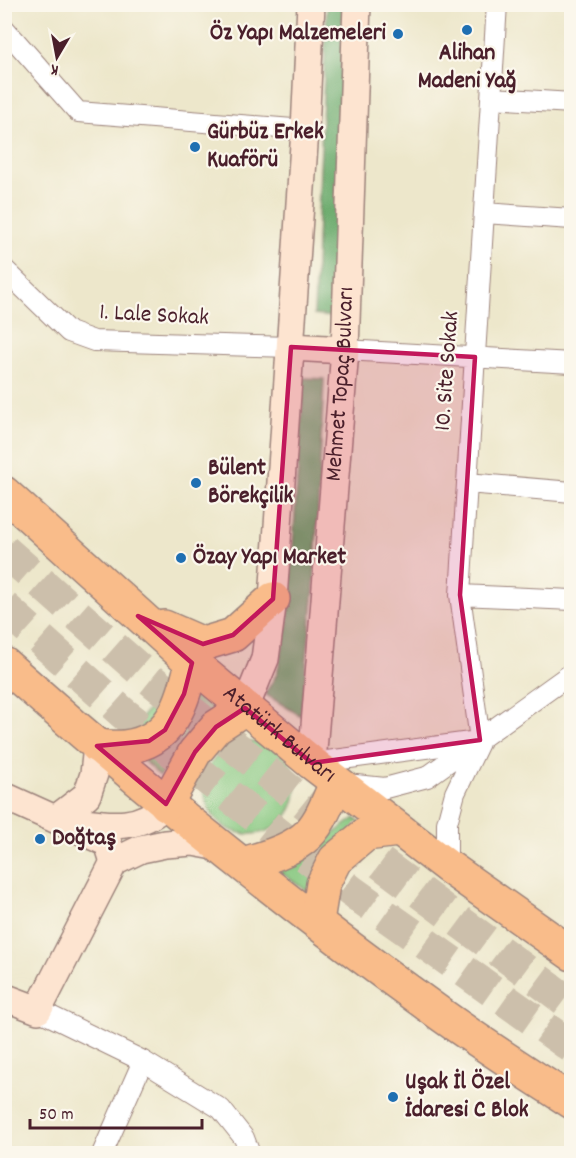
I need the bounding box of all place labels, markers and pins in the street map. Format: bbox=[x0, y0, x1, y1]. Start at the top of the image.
place label: Öz Yapı Malzemeleri bbox=[210, 17, 387, 51]
marker: Alihan Madeni Yağ bbox=[460, 23, 474, 37]
marker: Öz Yapı Malzemeleri bbox=[391, 27, 405, 41]
place label: Alihan Madeni Yağ bbox=[418, 37, 516, 99]
place label: Gürbüz Erkek Kuaförü bbox=[207, 116, 324, 178]
marker: Gürbüz Erkek Kuaförü bbox=[188, 140, 202, 154]
place label: Bülent Börekçilik bbox=[208, 452, 294, 514]
marker: Bülent Börekçilik bbox=[189, 476, 203, 490]
place label: Özay Yapı Market bbox=[193, 541, 346, 575]
marker: Özay Yapı Market bbox=[174, 551, 188, 565]
place label: Doğtaş bbox=[52, 822, 116, 856]
marker: Doğtaş bbox=[33, 832, 47, 846]
place label: Uşak İl Özel İdaresi C Blok bbox=[405, 1066, 529, 1128]
marker: Uşak İl Özel İdaresi C Blok bbox=[386, 1090, 400, 1104]

